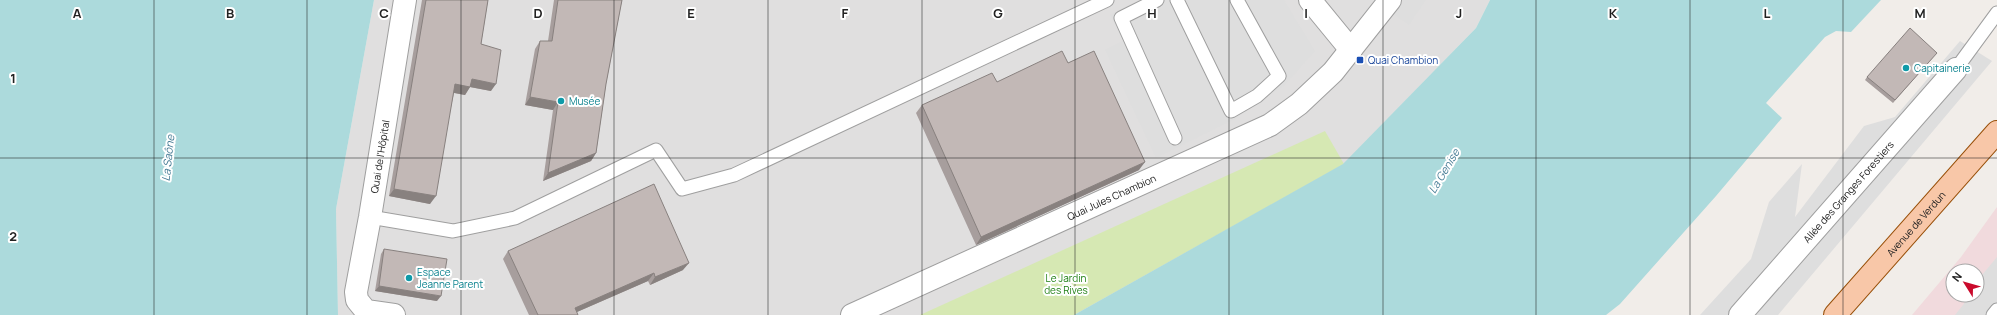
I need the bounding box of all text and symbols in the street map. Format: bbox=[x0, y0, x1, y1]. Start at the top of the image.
text: A bbox=[73, 4, 82, 22]
text: B bbox=[226, 4, 234, 22]
text: C bbox=[379, 4, 389, 22]
text: D bbox=[533, 4, 543, 22]
text: E bbox=[687, 4, 695, 22]
text: F bbox=[842, 4, 849, 22]
text: G bbox=[993, 4, 1003, 22]
text: H bbox=[1147, 4, 1157, 22]
text: I bbox=[1304, 4, 1308, 22]
text: J bbox=[1456, 4, 1462, 22]
text: K bbox=[1609, 4, 1618, 22]
text: L bbox=[1764, 4, 1771, 22]
text: M bbox=[1914, 4, 1926, 22]
place label: Quai Chambion bbox=[1368, 53, 1438, 67]
marker: Quai Chambion bbox=[1355, 55, 1365, 65]
place label: Capitainerie bbox=[1914, 61, 1971, 75]
marker: Capitainerie bbox=[1901, 63, 1911, 73]
text: 1 bbox=[10, 69, 16, 87]
place label: Musée bbox=[569, 94, 600, 108]
marker: Musée bbox=[556, 96, 566, 106]
street label: Quai de l'Hôpital bbox=[367, 119, 393, 194]
water label: La Saône bbox=[158, 134, 177, 182]
street label: Allée des Granges Forestiers bbox=[1800, 138, 1897, 246]
water label: La Genise bbox=[1424, 145, 1463, 196]
street label: Quai Jules Chambion bbox=[1065, 171, 1158, 223]
street label: Avenue de Verdun bbox=[1883, 188, 1949, 259]
text: 2 bbox=[9, 227, 17, 245]
north arrow bbox=[1945, 263, 1985, 303]
place label: Espace Jeanne Parent bbox=[417, 265, 483, 291]
text: N bbox=[1948, 269, 1965, 284]
park label: Le Jardin des Rives bbox=[1044, 271, 1088, 297]
marker: Espace Jeanne Parent bbox=[404, 273, 414, 283]

